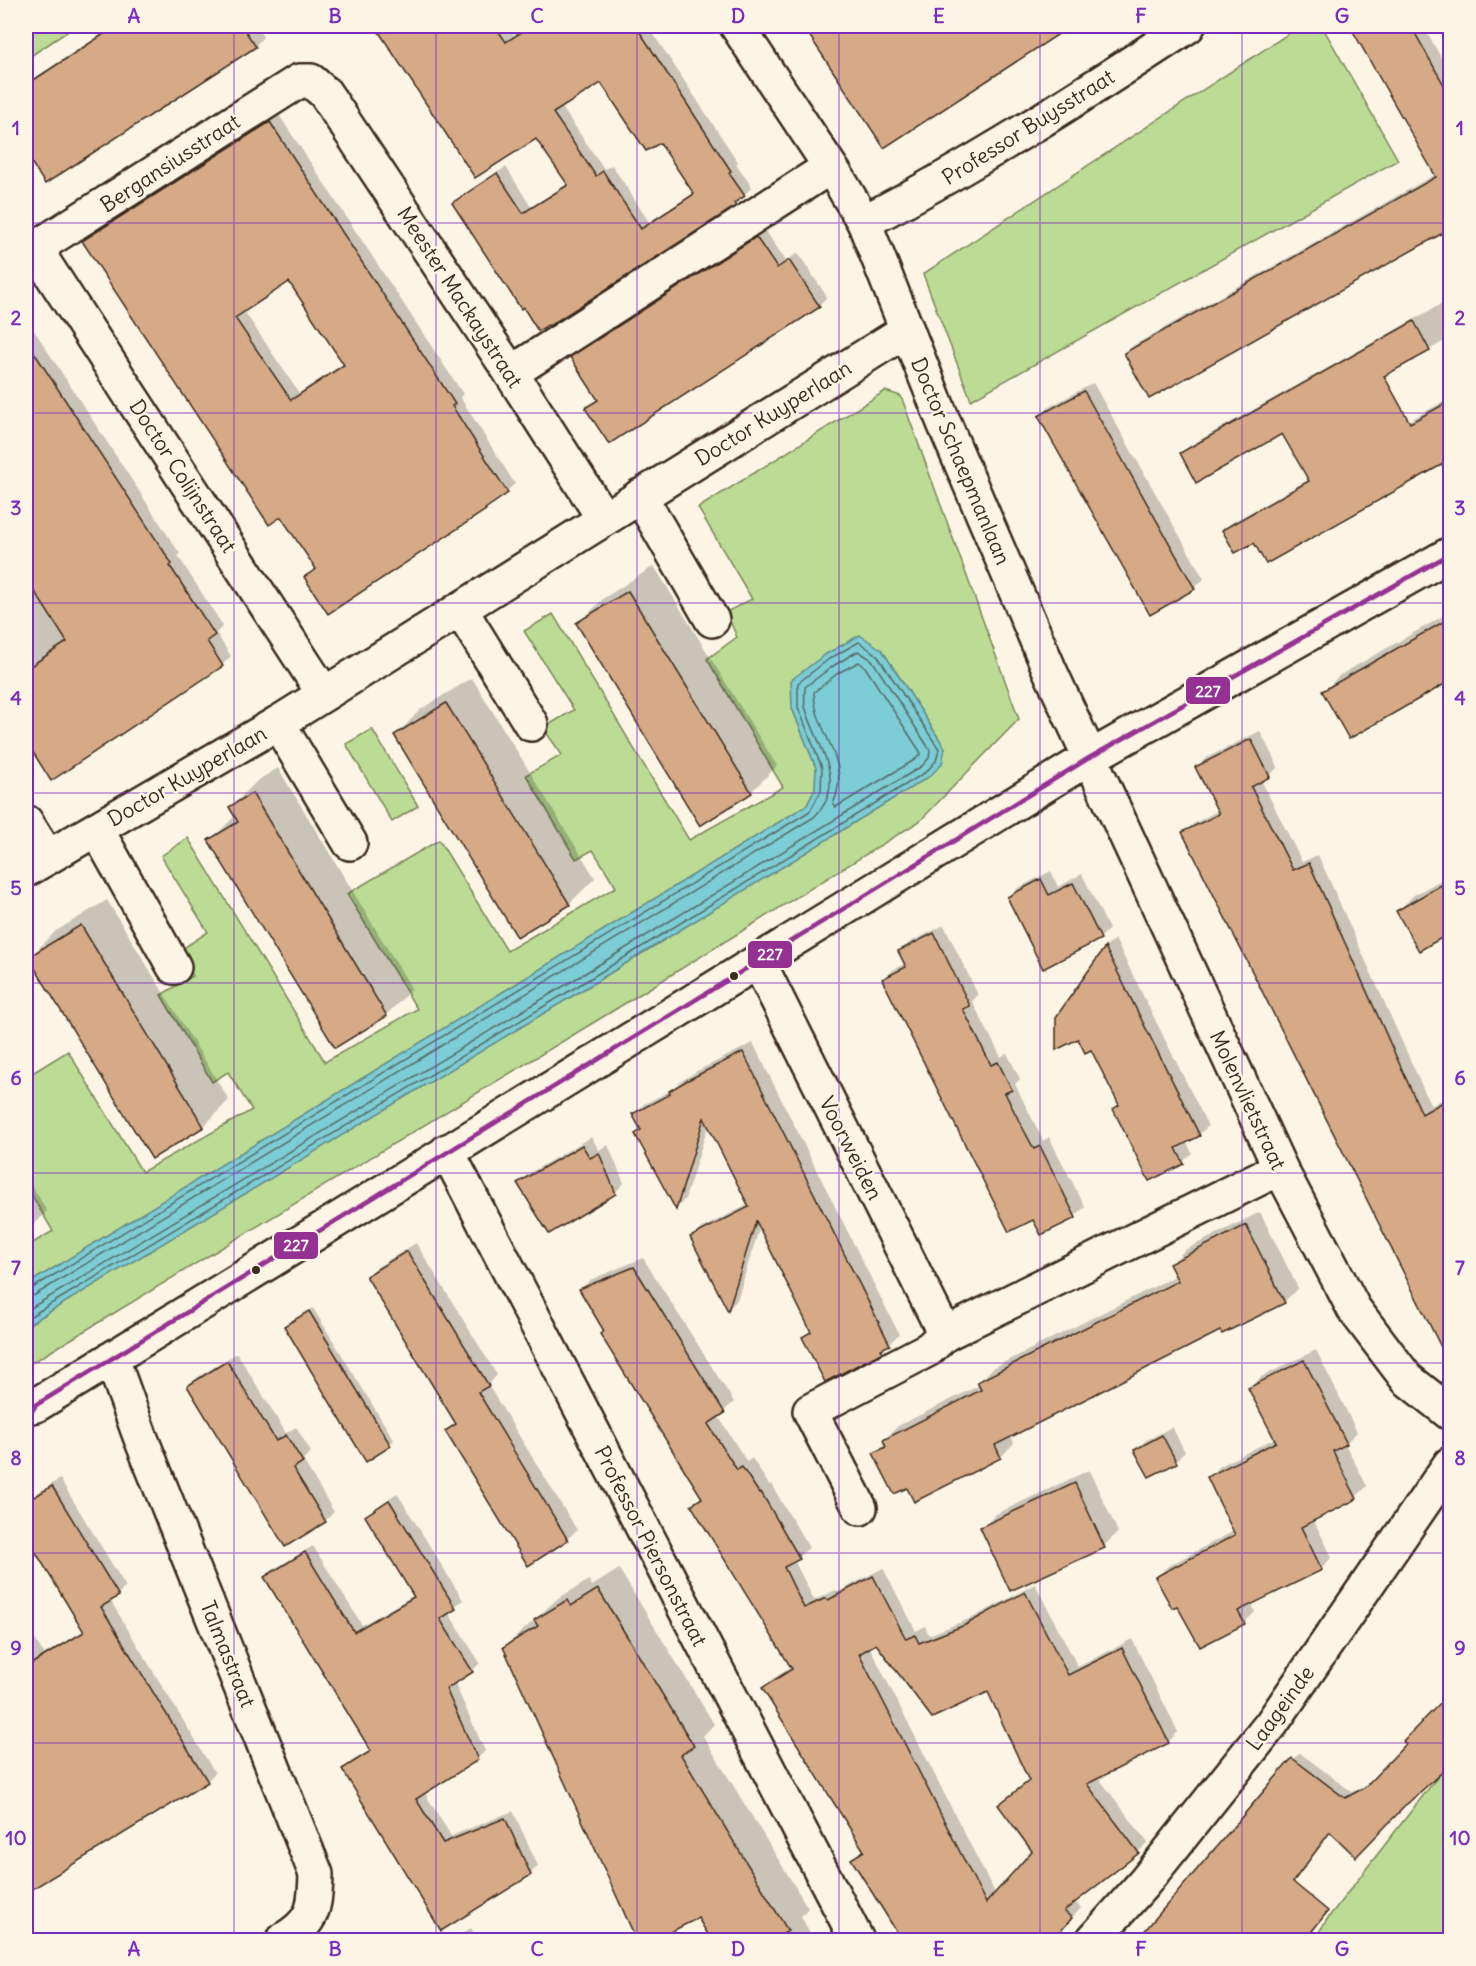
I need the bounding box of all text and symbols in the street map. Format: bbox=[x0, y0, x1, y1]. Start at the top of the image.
text: A bbox=[128, 3, 141, 28]
text: B bbox=[328, 3, 342, 28]
text: C bbox=[530, 3, 544, 28]
text: D bbox=[731, 3, 745, 28]
text: E bbox=[933, 3, 945, 28]
text: F bbox=[1135, 3, 1147, 28]
text: G bbox=[1335, 3, 1349, 28]
street label: Professor Buysstraat bbox=[937, 63, 1119, 191]
street label: Bergansiusstraat bbox=[95, 108, 245, 218]
text: 1 bbox=[12, 115, 20, 140]
text: 1 bbox=[1456, 115, 1464, 140]
street label: Meester Mackaystraat bbox=[391, 201, 529, 393]
text: 2 bbox=[11, 305, 22, 330]
text: 2 bbox=[1455, 305, 1466, 330]
street label: Doctor Schaepmanlaan bbox=[905, 353, 1017, 569]
street label: Doctor Kuyperlaan bbox=[690, 354, 856, 472]
street label: Doctor Colijnstraat bbox=[123, 394, 243, 558]
text: 3 bbox=[10, 495, 22, 520]
text: 3 bbox=[1454, 495, 1466, 520]
line badge: 227 bbox=[1185, 676, 1231, 705]
text: 227 bbox=[1195, 681, 1221, 701]
text: 4 bbox=[10, 685, 22, 710]
text: 4 bbox=[1454, 685, 1466, 710]
street label: Doctor Kuyperlaan bbox=[103, 719, 271, 833]
text: 5 bbox=[10, 875, 22, 900]
text: 5 bbox=[1454, 875, 1466, 900]
line badge: 227 bbox=[747, 940, 793, 969]
text: 227 bbox=[757, 944, 783, 964]
unlabelled marker bbox=[728, 970, 740, 982]
street label: Molenvlietstraat bbox=[1204, 1026, 1292, 1174]
text: 6 bbox=[10, 1065, 22, 1090]
text: 6 bbox=[1454, 1065, 1466, 1090]
street label: Voorweiden bbox=[813, 1092, 889, 1204]
line badge: 227 bbox=[273, 1231, 319, 1260]
text: 227 bbox=[283, 1235, 309, 1255]
text: 7 bbox=[11, 1255, 21, 1280]
text: 7 bbox=[1455, 1255, 1465, 1280]
unlabelled marker bbox=[250, 1264, 262, 1276]
street label: Professor Piersonstraat bbox=[589, 1441, 713, 1651]
text: 8 bbox=[10, 1445, 22, 1470]
text: 8 bbox=[1454, 1445, 1466, 1470]
street label: Talmastraat bbox=[194, 1597, 262, 1711]
text: 9 bbox=[10, 1635, 22, 1660]
text: 9 bbox=[1454, 1635, 1466, 1660]
street label: Laageinde bbox=[1240, 1660, 1320, 1756]
text: 10 bbox=[5, 1825, 27, 1850]
text: 10 bbox=[1449, 1825, 1471, 1850]
text: A bbox=[128, 1936, 141, 1961]
text: B bbox=[328, 1936, 342, 1961]
text: C bbox=[530, 1936, 544, 1961]
text: D bbox=[731, 1936, 745, 1961]
text: E bbox=[933, 1936, 945, 1961]
text: F bbox=[1135, 1936, 1147, 1961]
text: G bbox=[1335, 1936, 1349, 1961]

